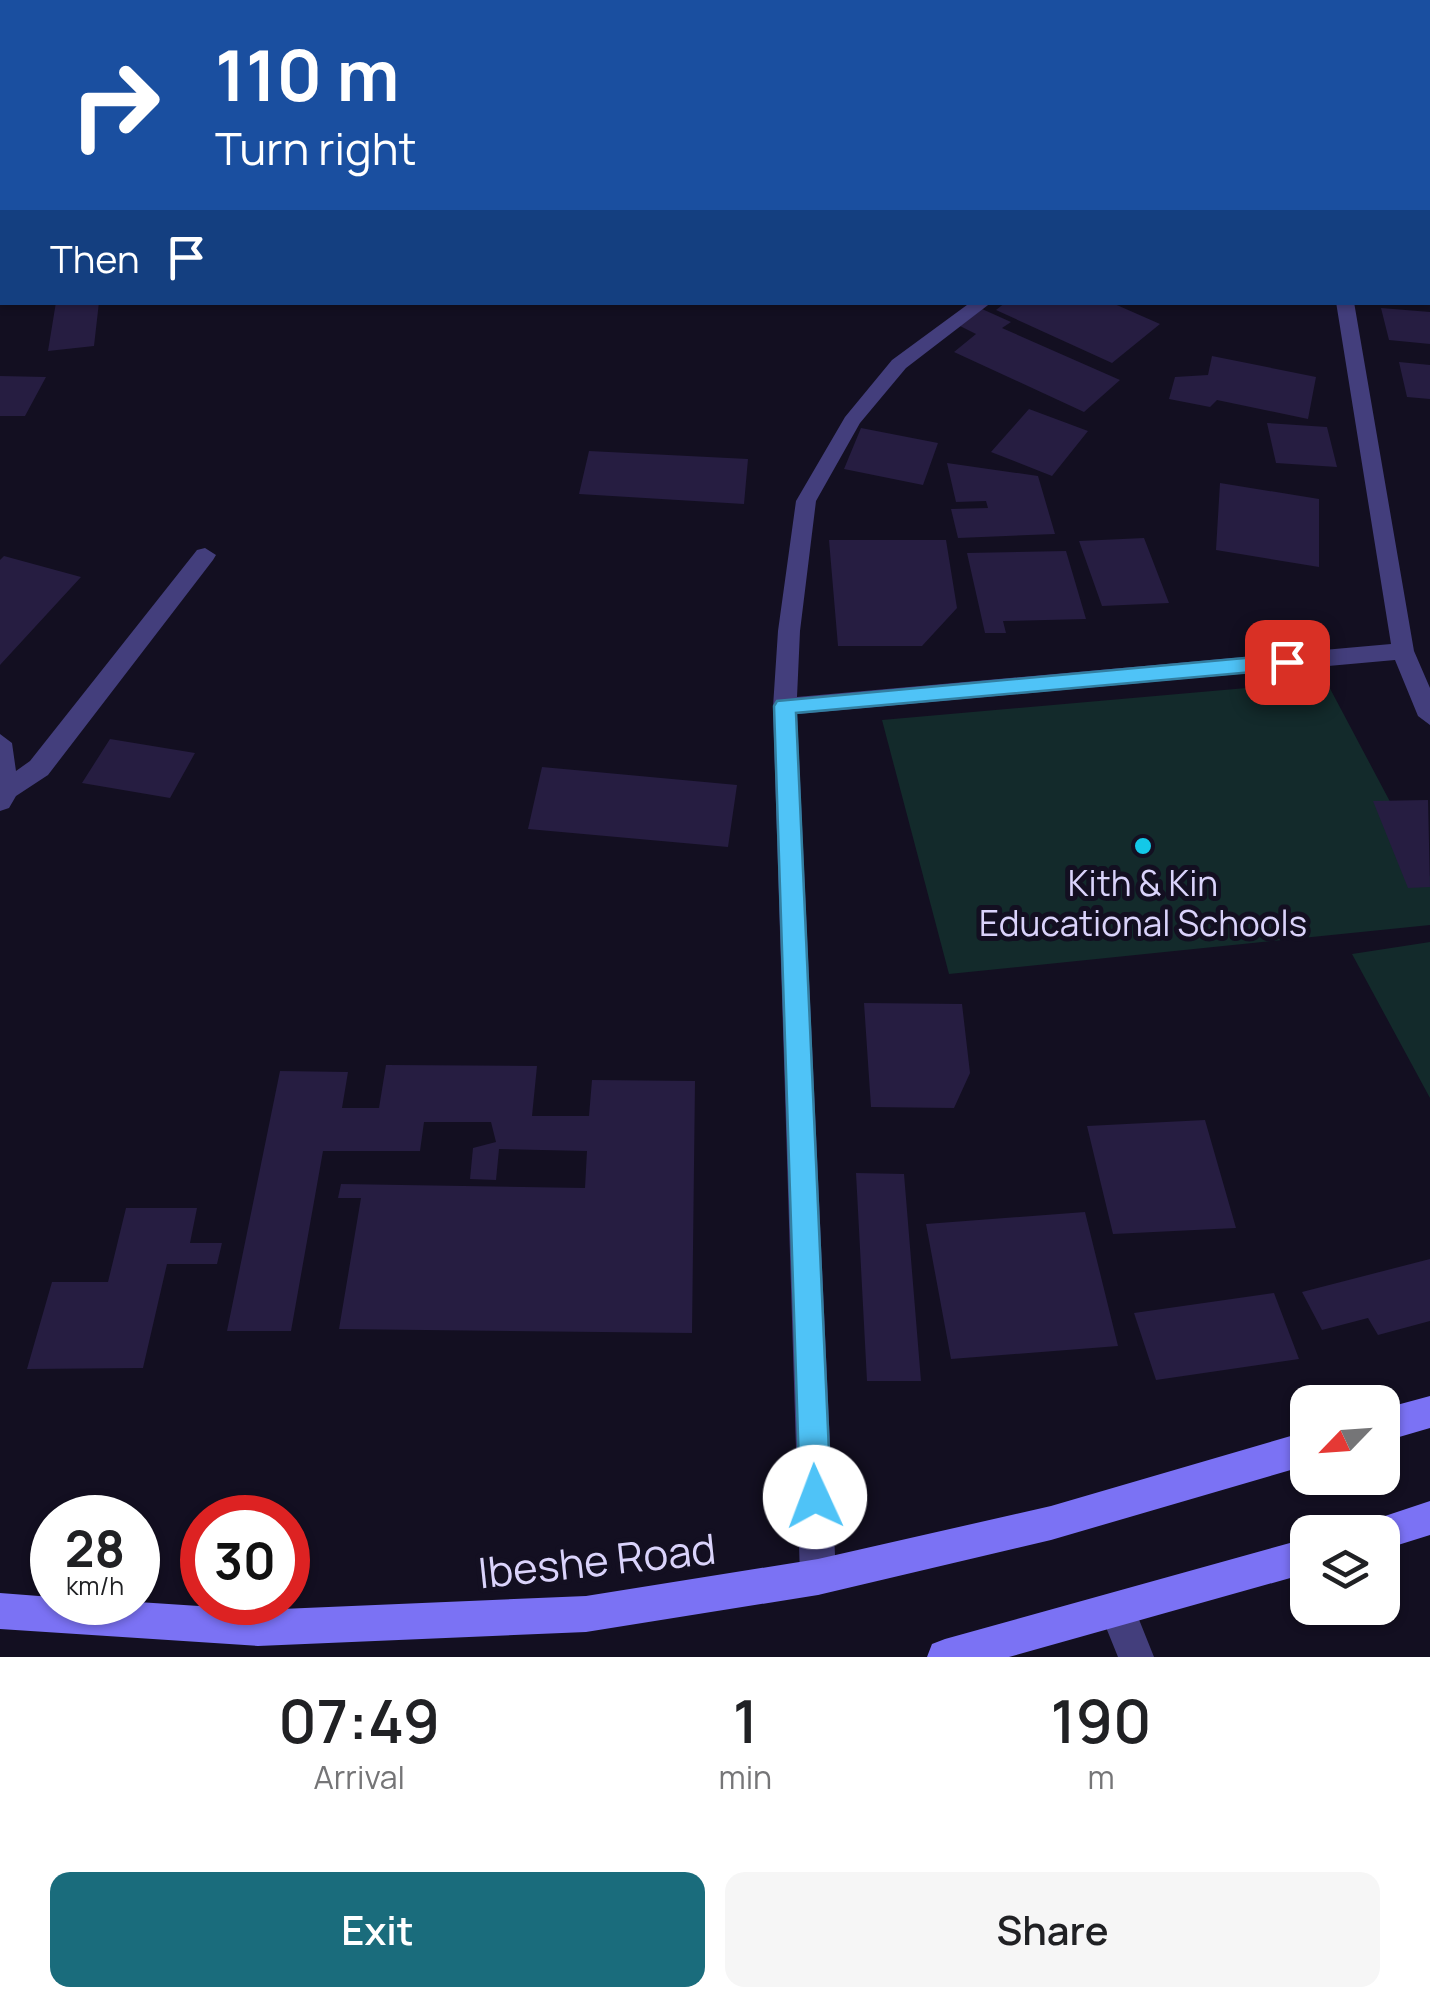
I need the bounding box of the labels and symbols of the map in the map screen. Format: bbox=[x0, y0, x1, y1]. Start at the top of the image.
pin bbox=[1245, 620, 1330, 705]
marker: Kith & Kin Educational Schools bbox=[1132, 835, 1154, 857]
place label: Kith & Kin Educational Schools bbox=[979, 859, 1307, 947]
north arrow bbox=[1290, 1385, 1400, 1495]
position arrow bbox=[763, 1445, 867, 1549]
speed limit sign: 30 bbox=[180, 1495, 310, 1625]
street label: Ibeshe Road bbox=[475, 1519, 719, 1601]

